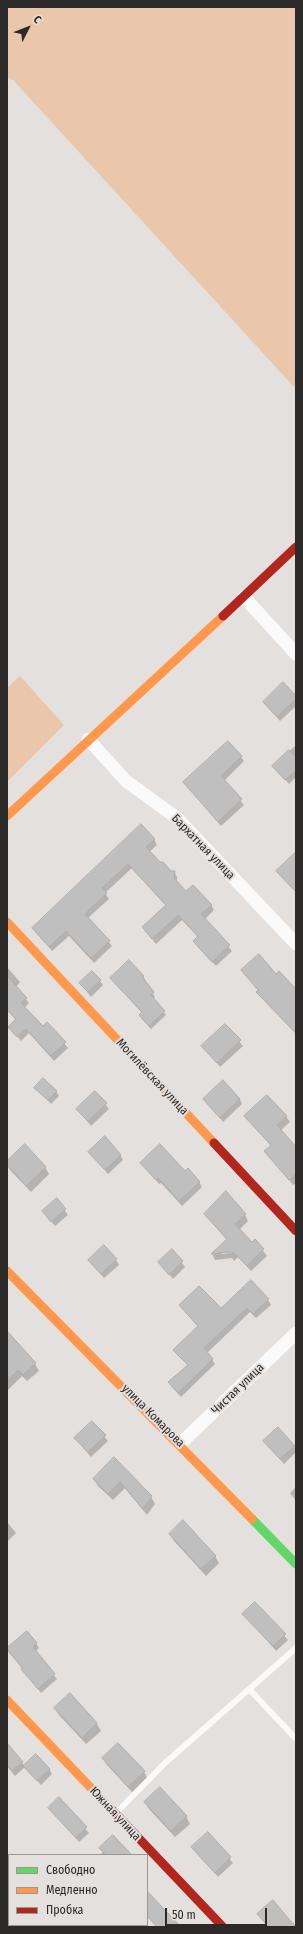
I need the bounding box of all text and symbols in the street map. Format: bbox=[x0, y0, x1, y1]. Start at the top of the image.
north arrow bbox=[8, 8, 48, 48]
text: С bbox=[31, 13, 44, 26]
street label: Бархатная улица bbox=[168, 811, 238, 883]
street label: Могилёвская улица bbox=[113, 1036, 191, 1118]
street label: Чистая улица bbox=[209, 1360, 267, 1418]
street label: улица Комарова bbox=[119, 1382, 187, 1450]
street label: Южная улица bbox=[86, 1784, 144, 1844]
legend bbox=[8, 1854, 148, 1926]
text: Свободно bbox=[46, 1863, 95, 1877]
text: Медленно bbox=[46, 1883, 98, 1897]
scale bar bbox=[167, 1900, 269, 1926]
text: Пробка bbox=[46, 1903, 84, 1917]
text: 50 m bbox=[172, 1908, 196, 1922]

